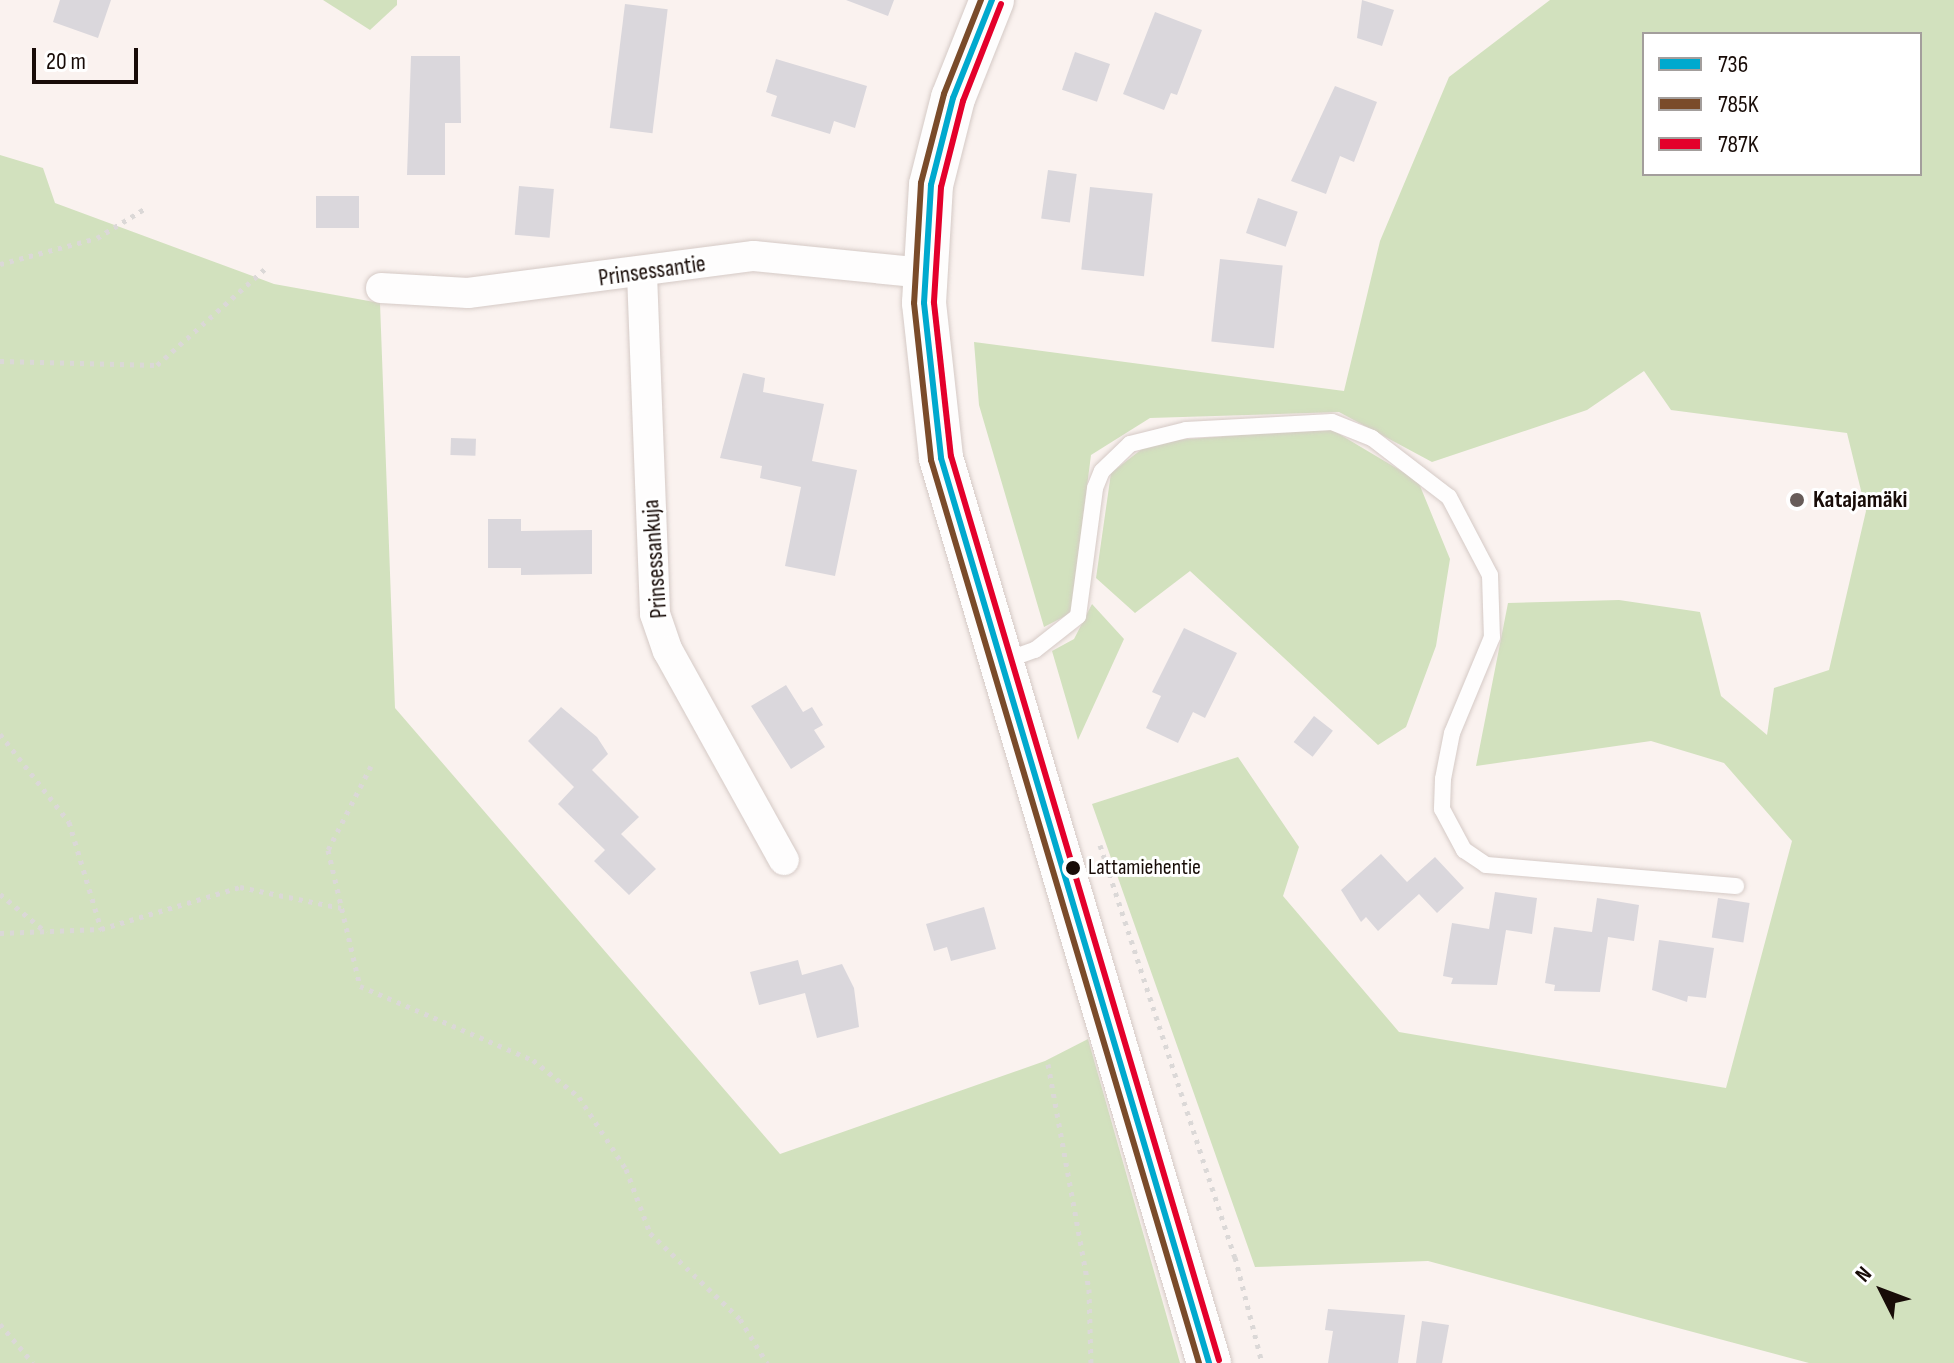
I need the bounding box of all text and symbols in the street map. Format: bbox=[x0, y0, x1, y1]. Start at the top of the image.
scale bar bbox=[36, 32, 142, 82]
legend bbox=[1642, 32, 1922, 176]
text: 20 m bbox=[46, 47, 86, 76]
text: 736 bbox=[1718, 50, 1748, 79]
text: 785K bbox=[1718, 90, 1759, 119]
text: 787K bbox=[1718, 130, 1759, 159]
street label: Prinsessantie bbox=[597, 249, 707, 293]
place label: Katajamäki bbox=[1813, 486, 1907, 514]
marker: Katajamäki bbox=[1788, 491, 1806, 509]
street label: Prinsessankuja bbox=[636, 499, 674, 619]
place label: Lattamiehentie bbox=[1088, 855, 1201, 881]
marker: Lattamiehentie bbox=[1065, 860, 1081, 876]
north arrow bbox=[1842, 1251, 1922, 1331]
text: N bbox=[1850, 1261, 1878, 1288]

